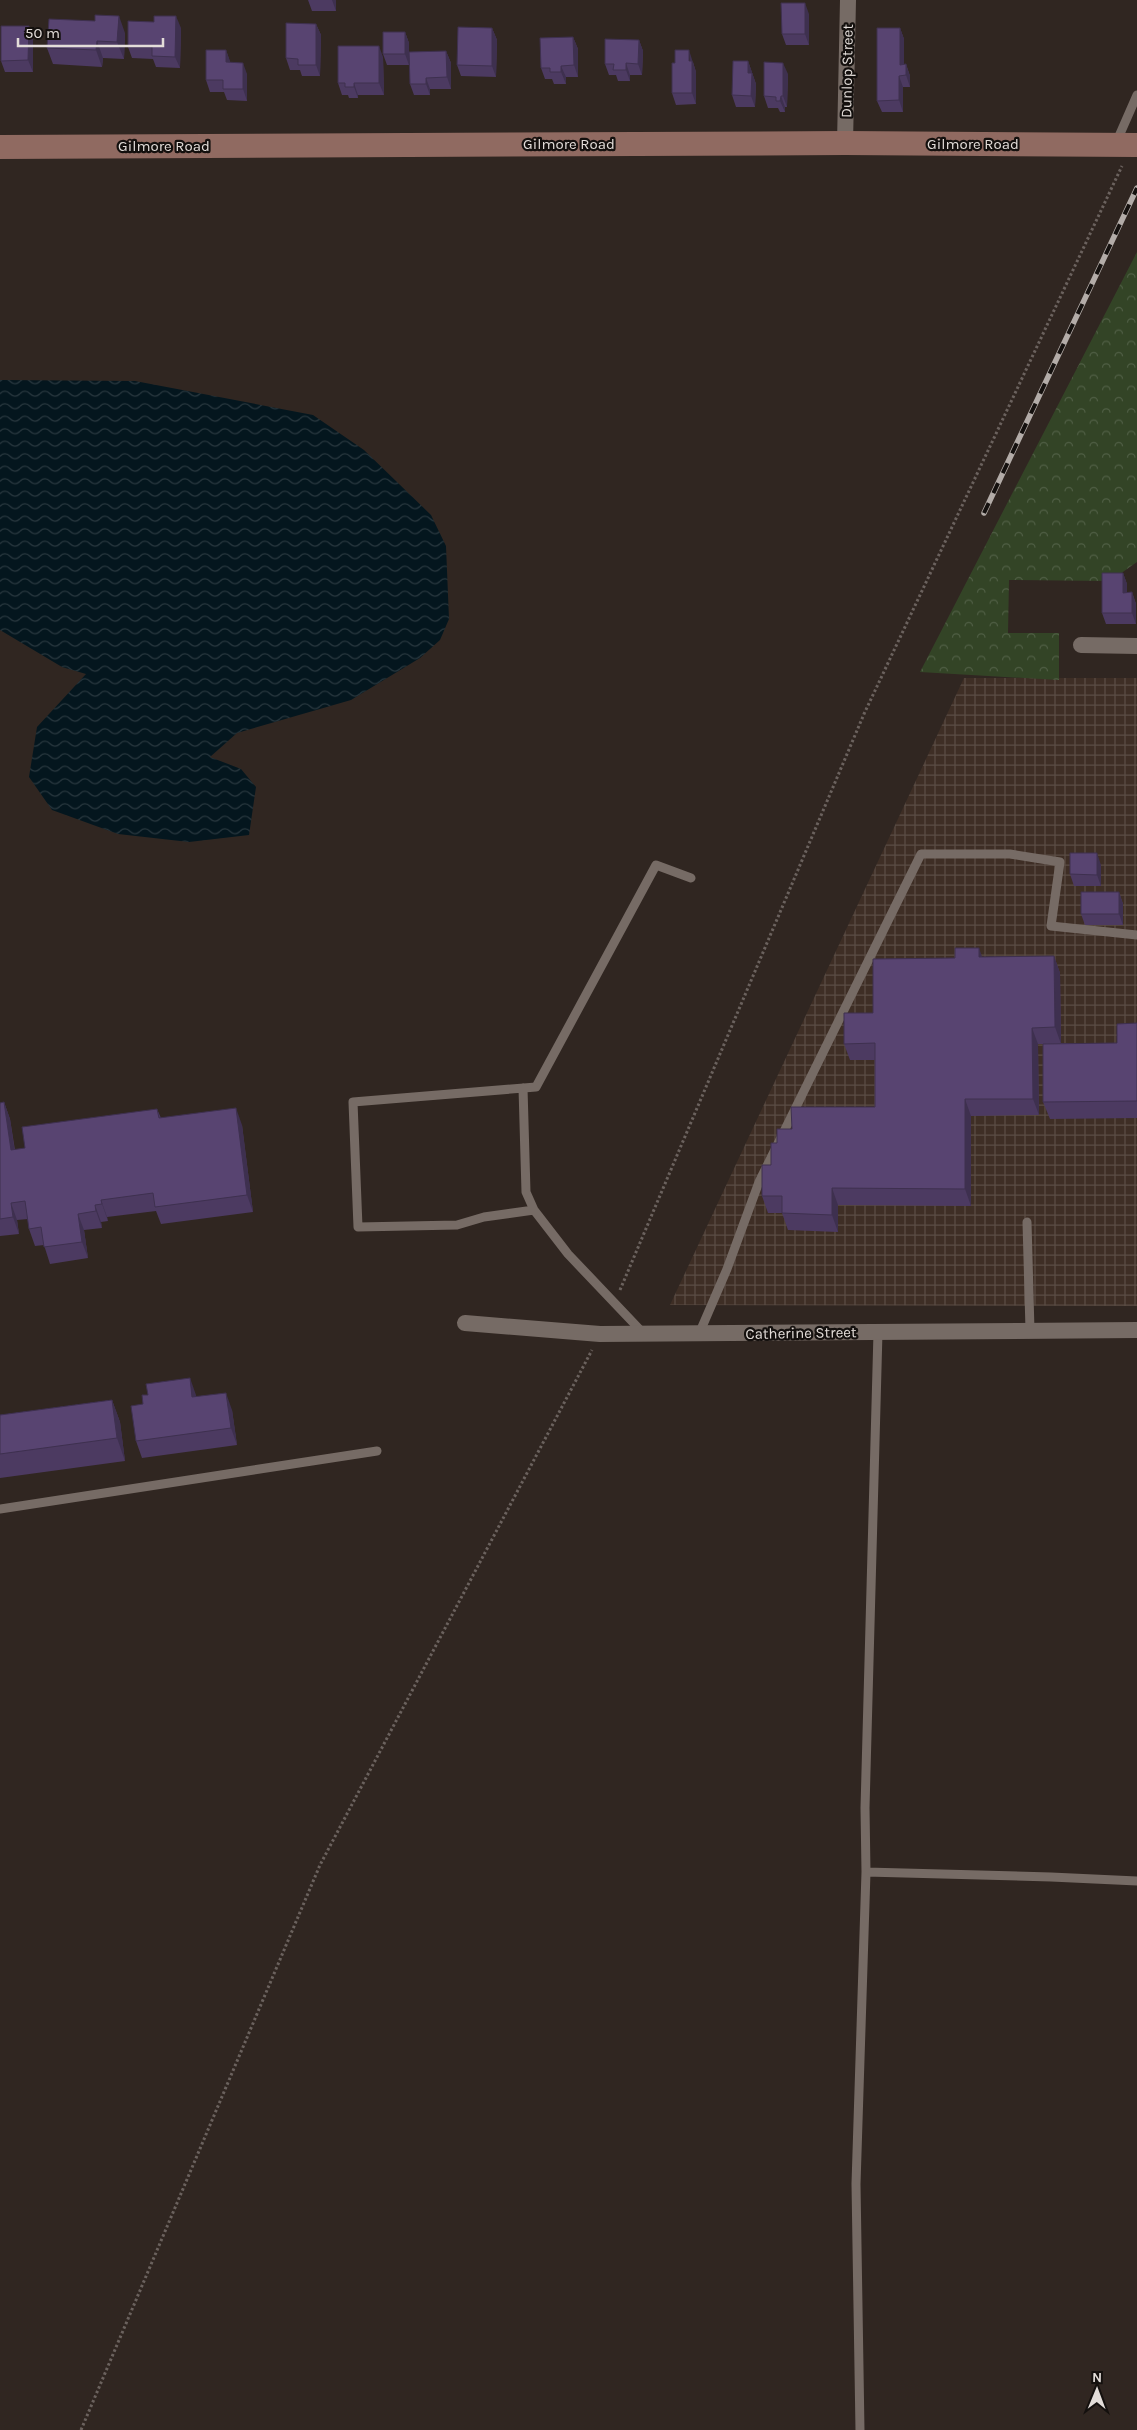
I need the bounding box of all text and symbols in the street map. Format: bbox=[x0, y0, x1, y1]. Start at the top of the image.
scale bar bbox=[18, 15, 162, 47]
text: 50 m bbox=[25, 24, 60, 42]
street label: Dunlop Street bbox=[837, 24, 857, 118]
street label: Gilmore Road bbox=[523, 135, 615, 153]
street label: Gilmore Road bbox=[927, 135, 1019, 153]
street label: Gilmore Road bbox=[118, 137, 210, 155]
street label: Catherine Street bbox=[745, 1323, 857, 1343]
north arrow bbox=[1072, 2365, 1122, 2415]
text: N bbox=[1092, 2369, 1102, 2386]

